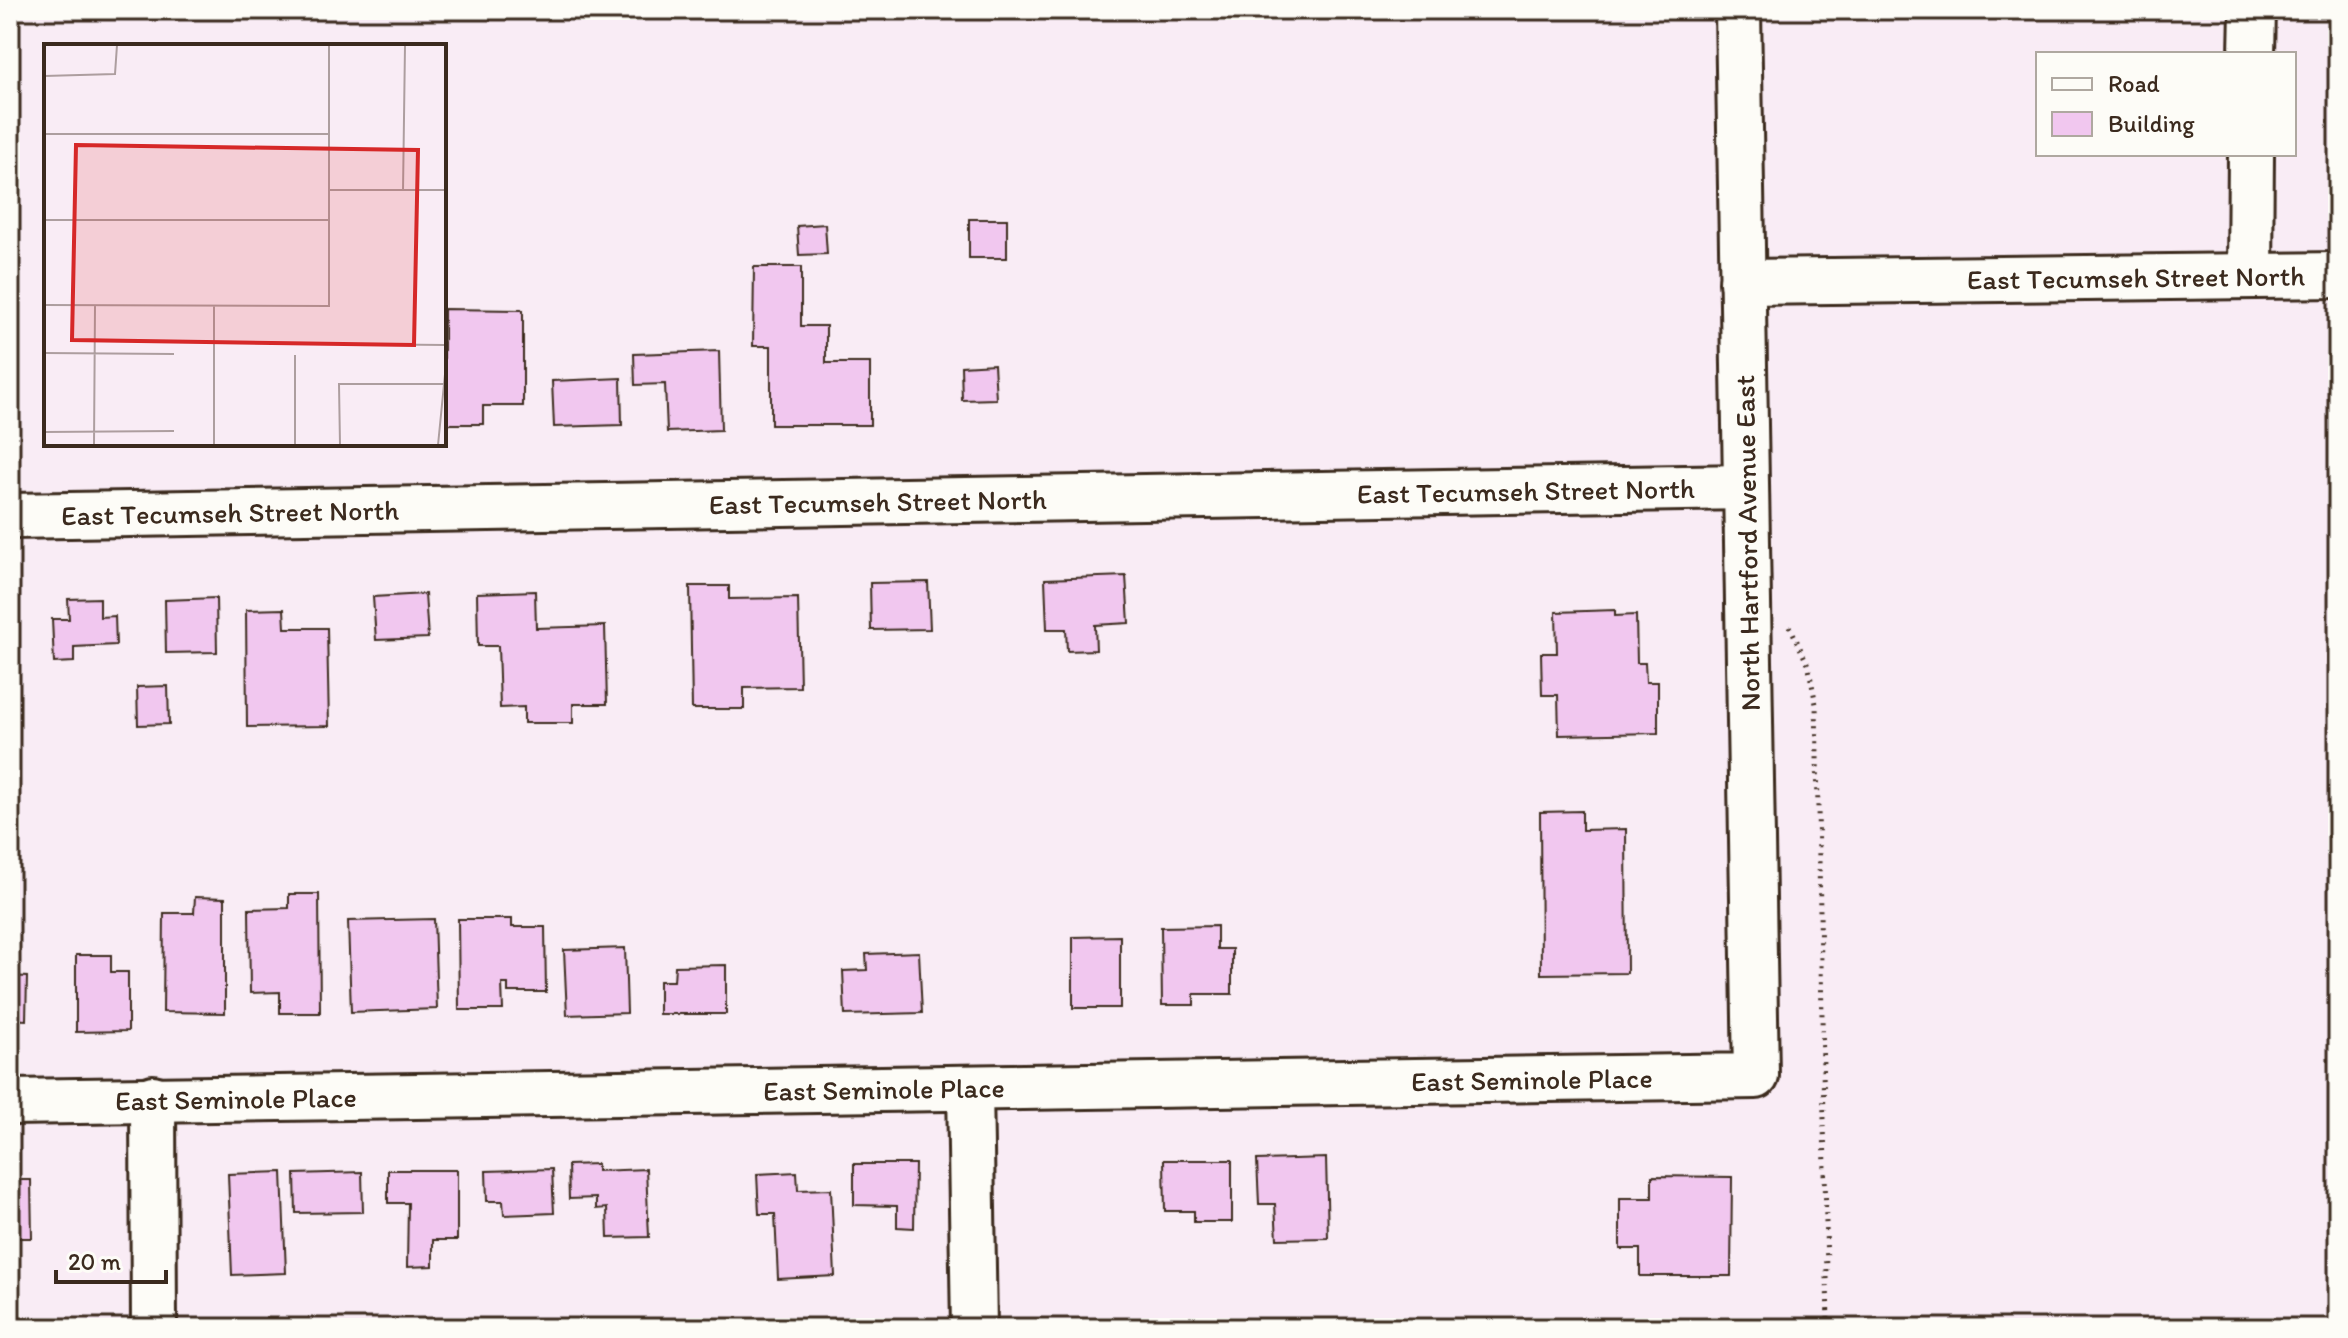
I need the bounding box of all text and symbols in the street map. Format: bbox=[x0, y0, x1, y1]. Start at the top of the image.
inset map bbox=[44, 44, 446, 446]
legend bbox=[2036, 52, 2296, 156]
text: Road bbox=[2108, 69, 2160, 98]
text: Building bbox=[2108, 109, 2195, 138]
street label: East Tecumseh Street North bbox=[1967, 258, 2305, 296]
street label: North Hartford Avenue East bbox=[1727, 375, 1767, 711]
street label: East Tecumseh Street North bbox=[1357, 471, 1695, 510]
street label: East Tecumseh Street North bbox=[709, 482, 1047, 521]
street label: East Tecumseh Street North bbox=[61, 493, 399, 532]
street label: East Seminole Place bbox=[1411, 1061, 1653, 1098]
street label: East Seminole Place bbox=[763, 1070, 1005, 1108]
street label: East Seminole Place bbox=[115, 1080, 357, 1117]
scale bar bbox=[56, 1234, 166, 1284]
text: 20 m bbox=[68, 1247, 121, 1276]

